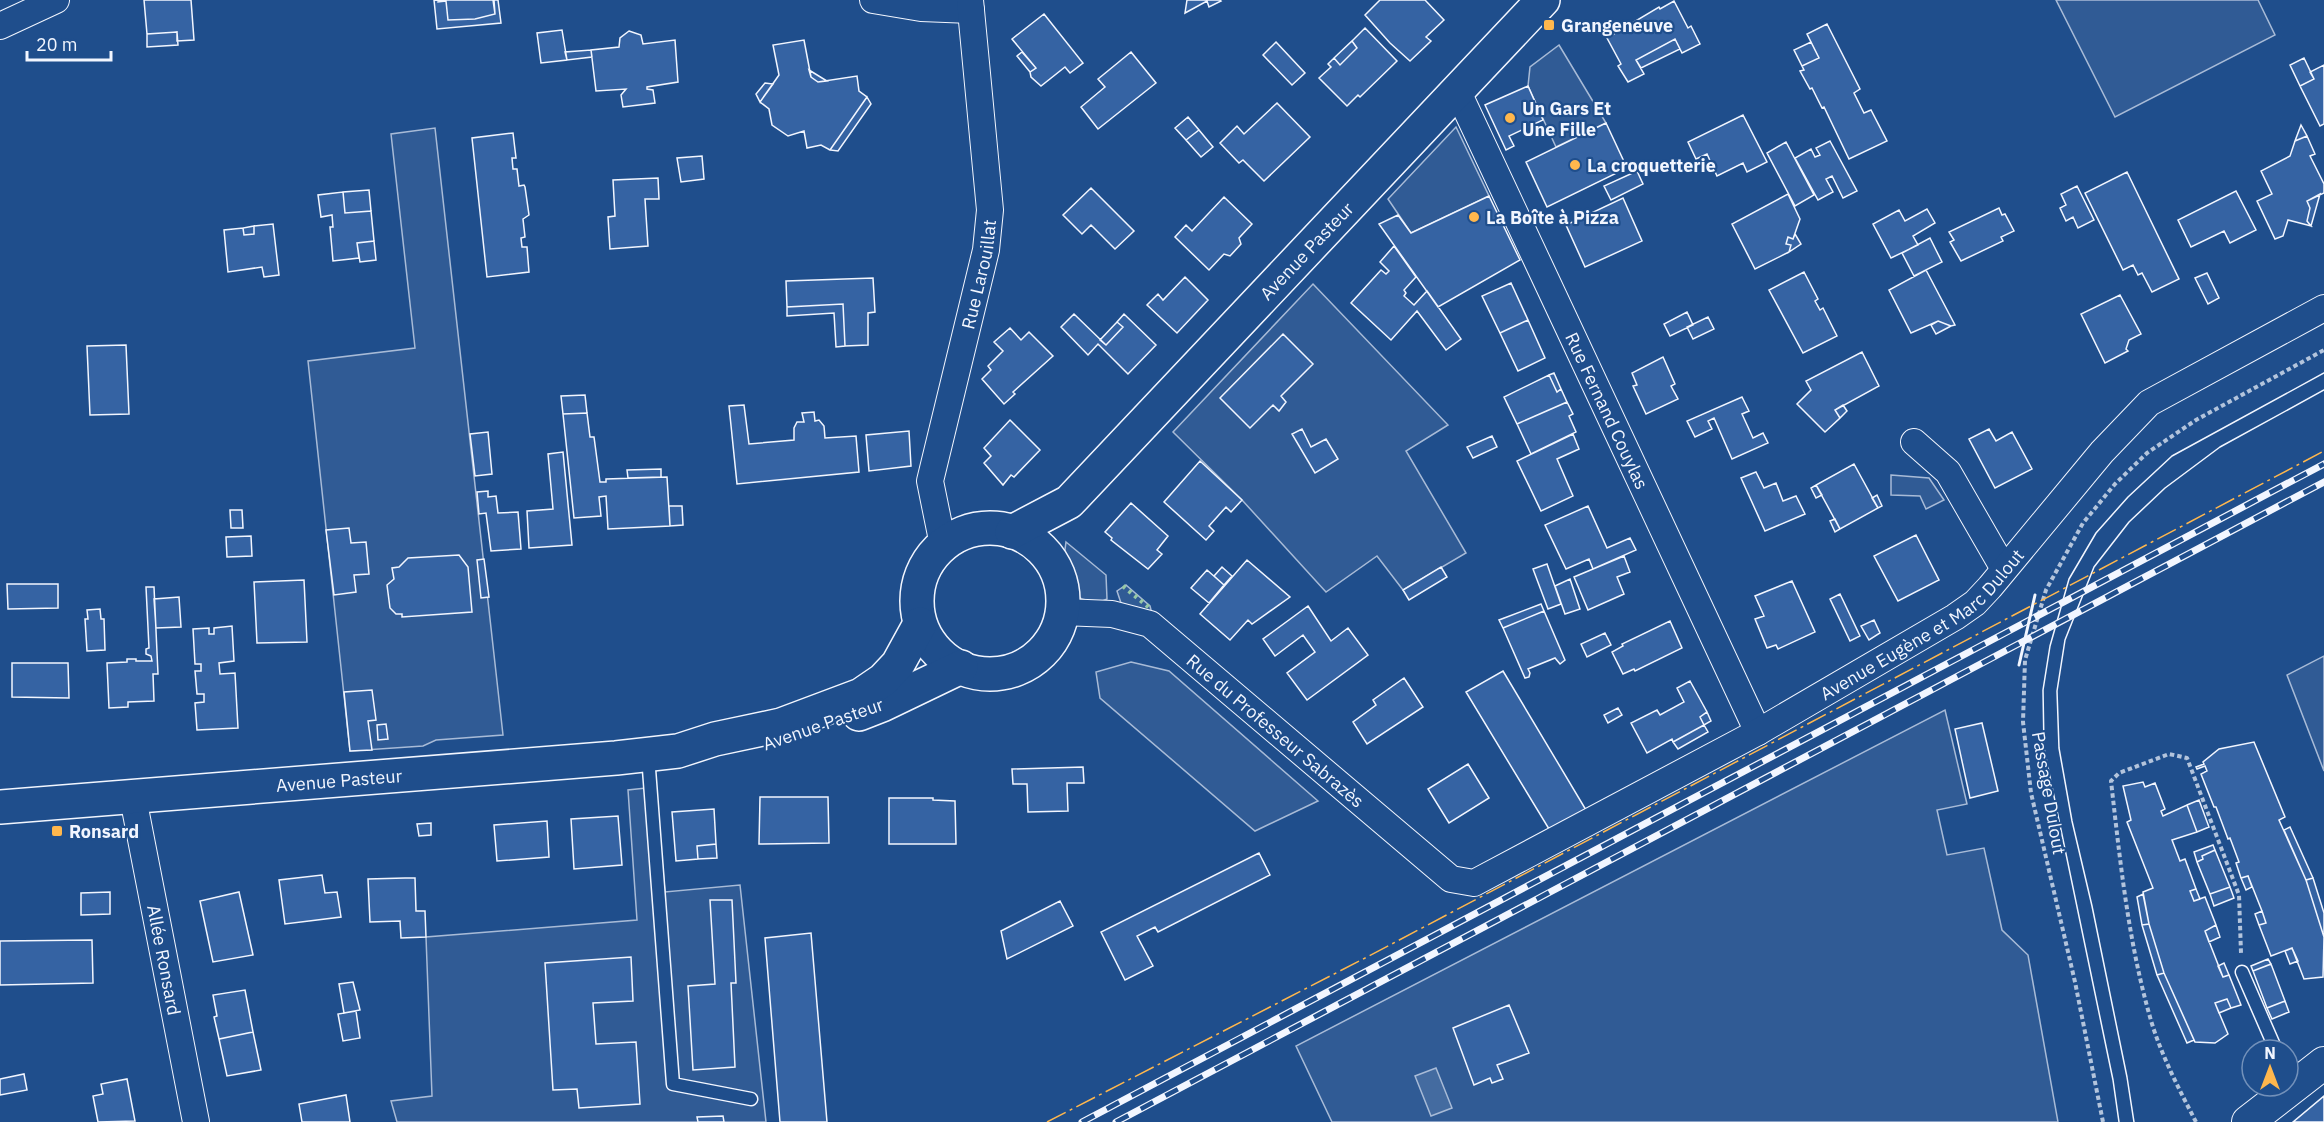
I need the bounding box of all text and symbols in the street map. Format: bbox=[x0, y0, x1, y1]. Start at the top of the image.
place label: Grangeneuve bbox=[1561, 14, 1673, 37]
marker: Grangeneuve bbox=[1542, 18, 1556, 32]
scale bar bbox=[27, 24, 111, 62]
text: 20 m bbox=[36, 33, 78, 56]
place label: Un Gars Et Une Fille bbox=[1522, 97, 1611, 141]
marker: Un Gars Et Une Fille bbox=[1503, 111, 1517, 125]
place label: La croquetterie bbox=[1587, 154, 1716, 177]
marker: La croquetterie bbox=[1568, 158, 1582, 172]
street label: Avenue Pasteur bbox=[1255, 197, 1358, 305]
place label: La Boîte à Pizza bbox=[1486, 206, 1619, 229]
marker: La Boîte à Pizza bbox=[1467, 210, 1481, 224]
street label: Rue Larouillat bbox=[956, 218, 1001, 331]
street label: Rue Fernand Couylas bbox=[1561, 328, 1654, 493]
street label: Avenue Eugène et Marc Dulout bbox=[1816, 544, 2028, 705]
street label: Rue du Professeur Sabrazès bbox=[1182, 649, 1369, 812]
street label: Avenue Pasteur bbox=[760, 692, 887, 755]
street label: Passage Dulout bbox=[2027, 730, 2071, 856]
street label: Avenue Pasteur bbox=[275, 764, 403, 797]
place label: Ronsard bbox=[69, 820, 139, 843]
marker: Ronsard bbox=[50, 824, 64, 838]
street label: Allée Ronsard bbox=[142, 903, 186, 1017]
north arrow bbox=[2240, 1038, 2300, 1098]
text: N bbox=[2264, 1043, 2276, 1063]

